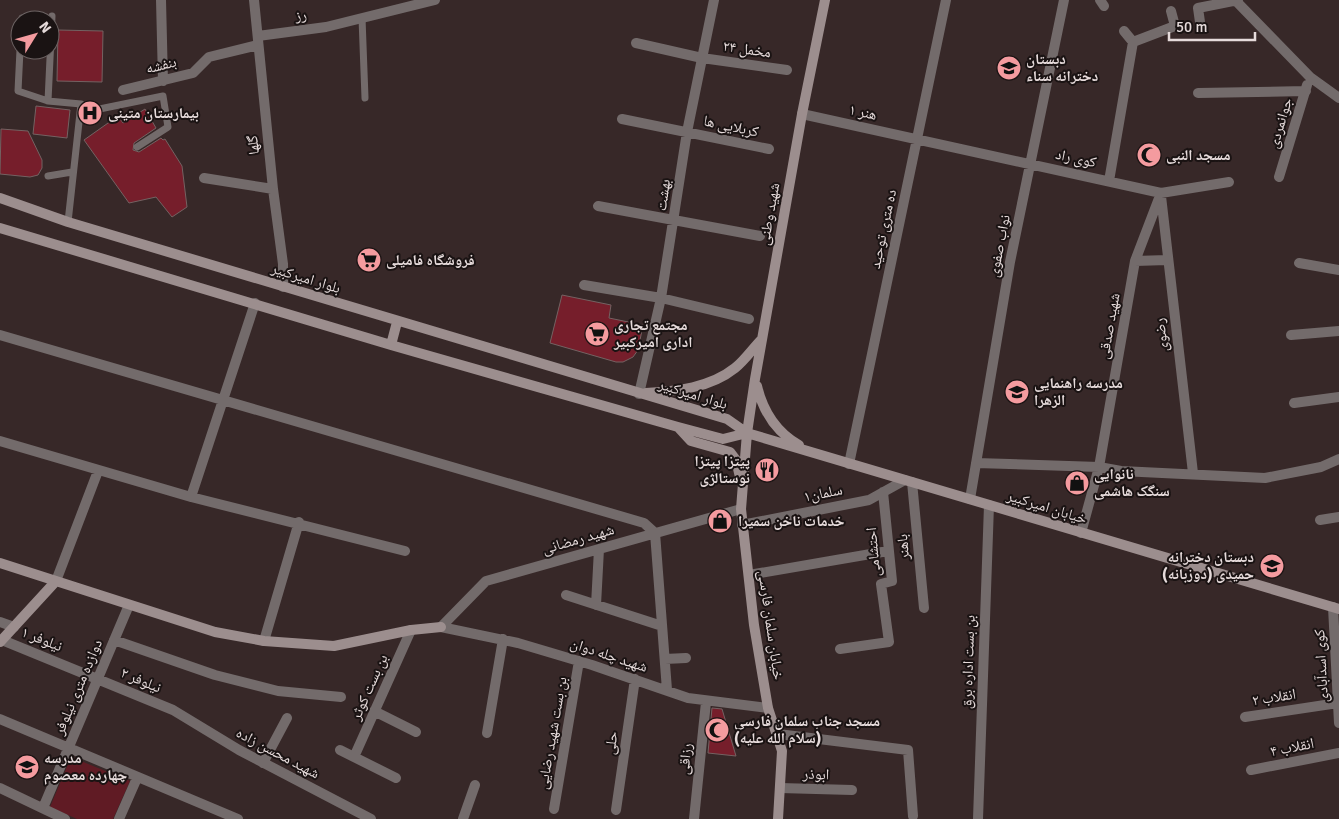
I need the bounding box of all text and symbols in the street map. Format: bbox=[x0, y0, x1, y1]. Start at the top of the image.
street label: رز bbox=[293, 5, 308, 25]
north arrow bbox=[10, 10, 60, 60]
scale bar bbox=[1169, 10, 1255, 42]
text: N bbox=[35, 18, 55, 36]
text: 50 m bbox=[1176, 18, 1207, 36]
street label: مخمل ۲۴ bbox=[722, 37, 773, 62]
place label: دبستان دخترانه سناء bbox=[1026, 50, 1098, 85]
street label: بنفشه bbox=[144, 53, 178, 77]
school or university icon: دبستان دخترانه سناء bbox=[996, 55, 1022, 81]
street label: جوانمردی bbox=[1264, 95, 1297, 151]
hospital icon: بیمارستان متینی bbox=[77, 100, 103, 126]
street label: هنر ۱ bbox=[847, 100, 879, 124]
place label: بیمارستان متینی bbox=[108, 104, 199, 122]
street label: کربلایی ها bbox=[702, 111, 760, 142]
street label: گلها bbox=[243, 134, 263, 156]
mosque icon: مسجد النبی bbox=[1136, 142, 1162, 168]
street label: کوی راد bbox=[1054, 145, 1098, 172]
place label: مسجد النبی bbox=[1166, 146, 1231, 164]
street label: بهشت bbox=[652, 178, 674, 212]
street label: شهید وطنی bbox=[755, 181, 784, 247]
street label: ده متری توحید bbox=[866, 188, 901, 271]
street label: نواب صفوی bbox=[984, 213, 1015, 279]
supermarket icon: فروشگاه فامیلی bbox=[356, 247, 382, 273]
place label: فروشگاه فامیلی bbox=[386, 251, 475, 269]
street label: بلوار امیرکبیر bbox=[268, 259, 343, 297]
street label: شهید صدقی bbox=[1094, 291, 1125, 361]
place label: مجتمع تجاری اداری امیرکبیر bbox=[613, 316, 693, 351]
street label: رضوی bbox=[1150, 317, 1173, 353]
supermarket icon: مجتمع تجاری اداری امیرکبیر bbox=[584, 321, 610, 347]
place label: مدرسه راهنمایی الزهرا bbox=[1034, 374, 1123, 409]
street label: بلوار امیرکبیر bbox=[655, 375, 730, 413]
school or university icon: مدرسه راهنمایی الزهرا bbox=[1004, 379, 1030, 405]
place label: پیتزا پیتزا نوستالژی bbox=[694, 452, 750, 487]
restaurant icon: پیتزا پیتزا نوستالژی bbox=[754, 457, 780, 483]
place label: نانوایی سنگک هاشمی bbox=[1094, 465, 1170, 500]
shop icon: نانوایی سنگک هاشمی bbox=[1064, 470, 1090, 496]
street label: سلمان۱ bbox=[802, 480, 844, 507]
street label: خیابان امیرکبیر bbox=[1004, 486, 1090, 529]
shop icon: خدمات ناخن سمیرا bbox=[707, 508, 733, 534]
place label: خدمات ناخن سمیرا bbox=[738, 512, 845, 530]
street label: شهید رمضانی bbox=[540, 520, 616, 559]
street label: احتشامی bbox=[862, 527, 885, 577]
street label: باهنر bbox=[893, 533, 913, 562]
place label: دبستان دخترانه حمیدی (دوزبانه) bbox=[1162, 548, 1254, 583]
school or university icon: دبستان دخترانه حمیدی (دوزبانه) bbox=[1259, 553, 1285, 579]
street label: خیابان سلمان فارسی bbox=[753, 569, 788, 682]
street label: بن بست اداره برق bbox=[957, 615, 980, 709]
street label: نیلوفر ۱ bbox=[19, 623, 65, 655]
street label: کوی اسدآبادی bbox=[1310, 629, 1333, 703]
street label: شهید چله دوان bbox=[568, 634, 650, 677]
street label: دوازده متری نیلوفر bbox=[49, 637, 107, 739]
street label: بن بست کوثر bbox=[346, 651, 392, 724]
street label: نیلوفر ۲ bbox=[118, 663, 164, 697]
street label: بن بست شهید رضایی bbox=[533, 675, 572, 791]
street label: انقلاب ۲ bbox=[1251, 685, 1297, 709]
place label: مسجد جناب سلمان فارسی (سلام الله علیه) bbox=[734, 712, 880, 748]
mosque icon: مسجد جناب سلمان فارسی (سلام الله علیه) bbox=[704, 717, 730, 743]
street label: شهید محسن زاده bbox=[233, 723, 323, 783]
street label: حلی bbox=[600, 730, 623, 756]
street label: انقلاب ۴ bbox=[1269, 734, 1315, 760]
street label: رزاقی bbox=[674, 742, 697, 776]
place label: مدرسه چهارده معصوم bbox=[44, 749, 127, 785]
school or university icon: مدرسه چهارده معصوم bbox=[14, 754, 40, 780]
street label: ابوذر bbox=[801, 765, 830, 783]

